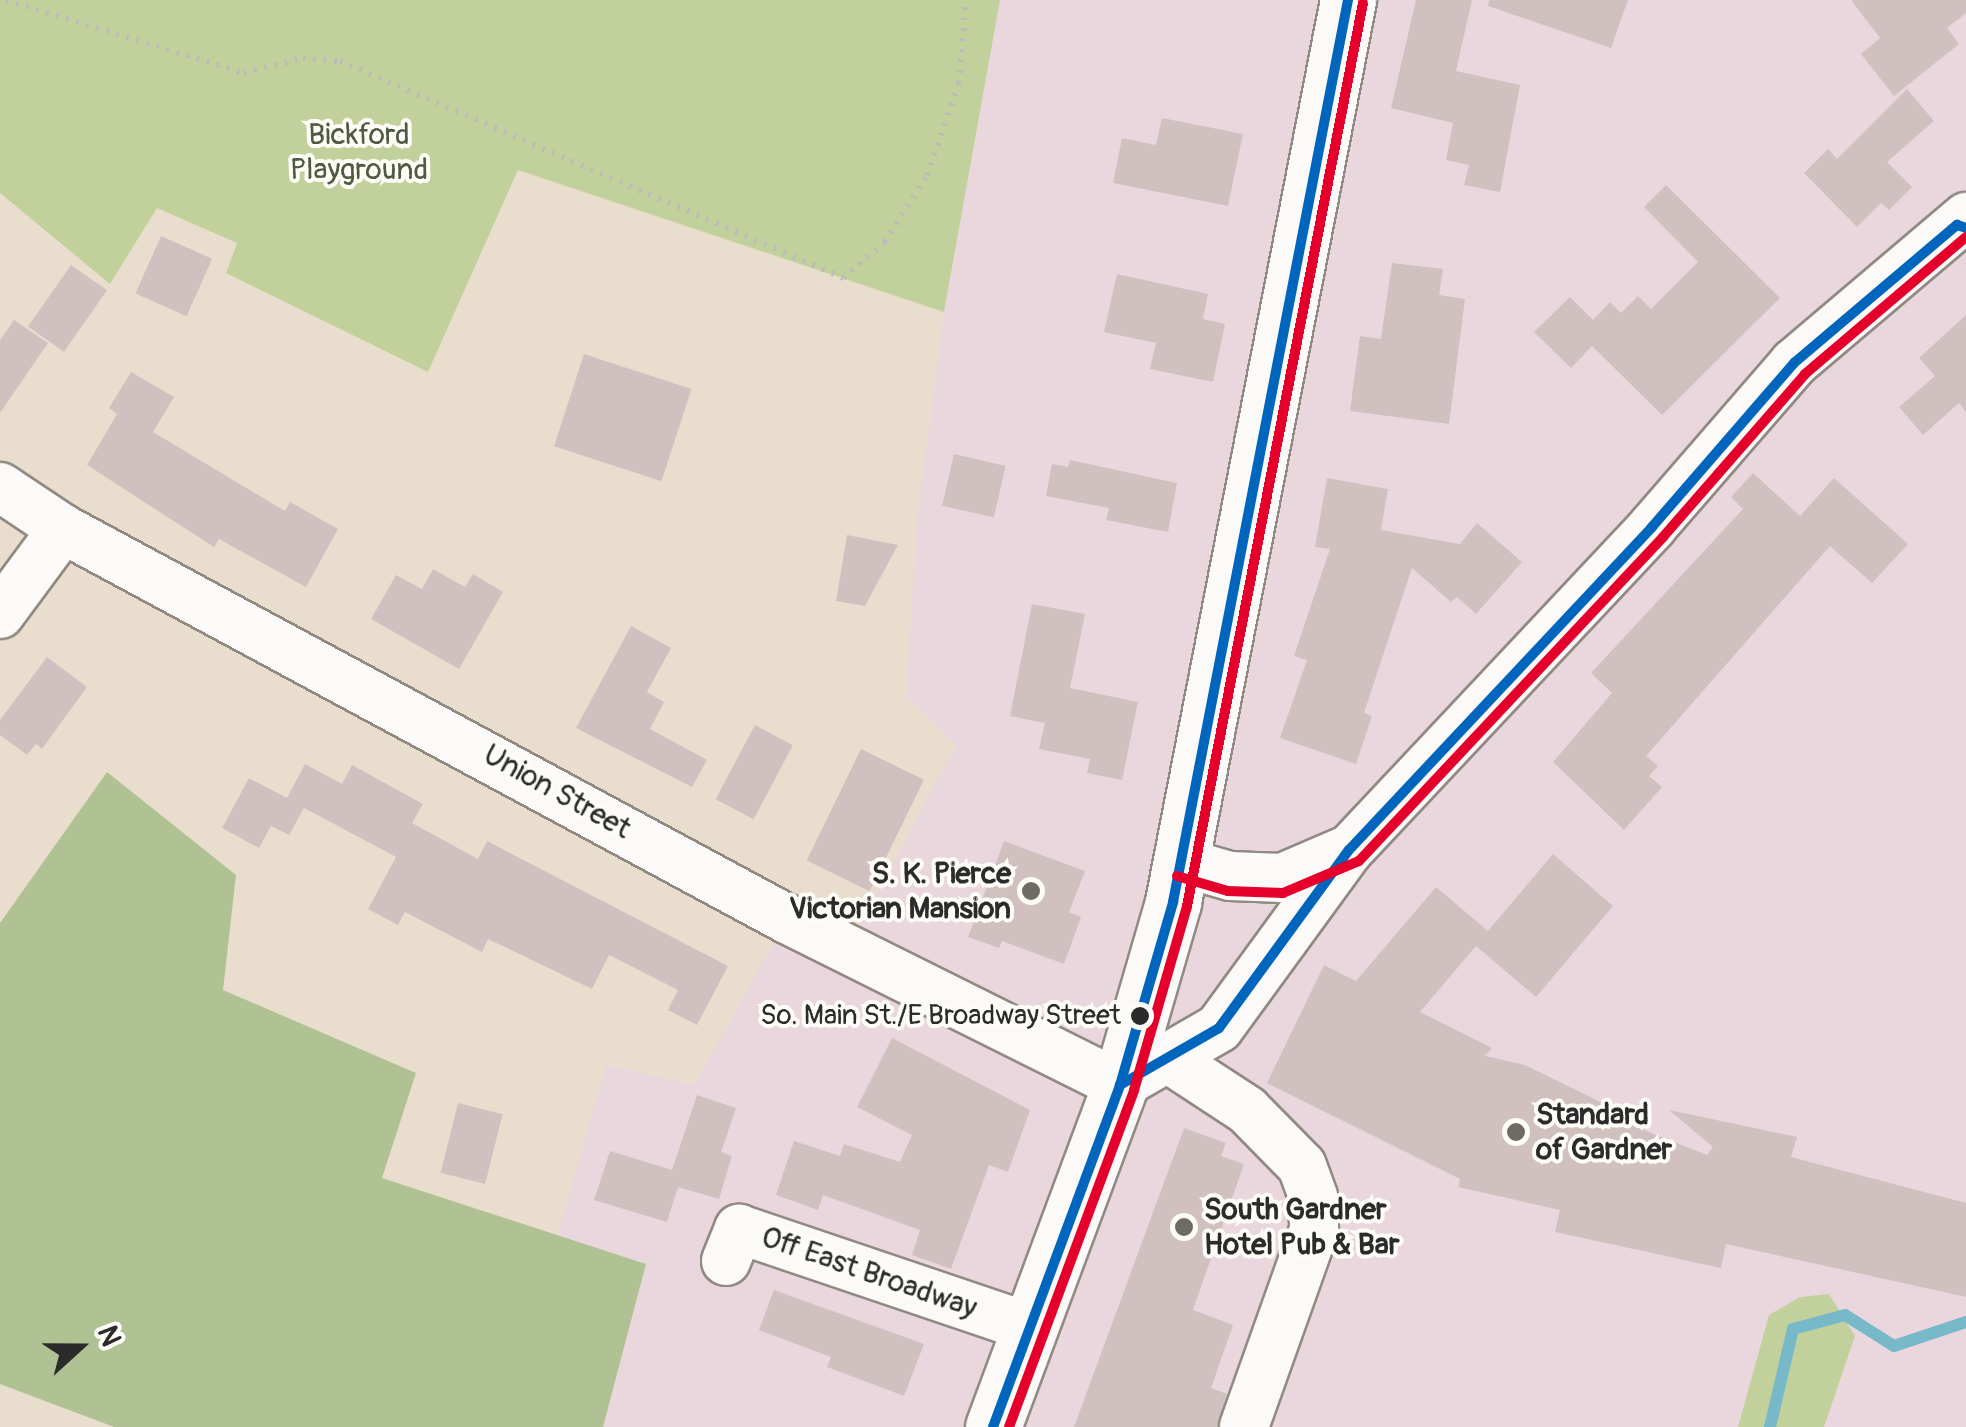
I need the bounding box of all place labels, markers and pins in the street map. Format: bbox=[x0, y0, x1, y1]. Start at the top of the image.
place label: S. K. Pierce Victorian Mansion bbox=[789, 856, 1011, 926]
marker: S. K. Pierce Victorian Mansion bbox=[1020, 880, 1042, 902]
place label: So. Main St./E Broadway Street bbox=[760, 999, 1121, 1033]
marker: So. Main St./E Broadway Street bbox=[1130, 1006, 1150, 1026]
place label: Standard of Gardner bbox=[1536, 1097, 1672, 1168]
marker: Standard of Gardner bbox=[1505, 1121, 1527, 1143]
place label: South Gardner Hotel Pub & Bar bbox=[1204, 1192, 1399, 1262]
marker: South Gardner Hotel Pub & Bar bbox=[1173, 1216, 1195, 1238]

